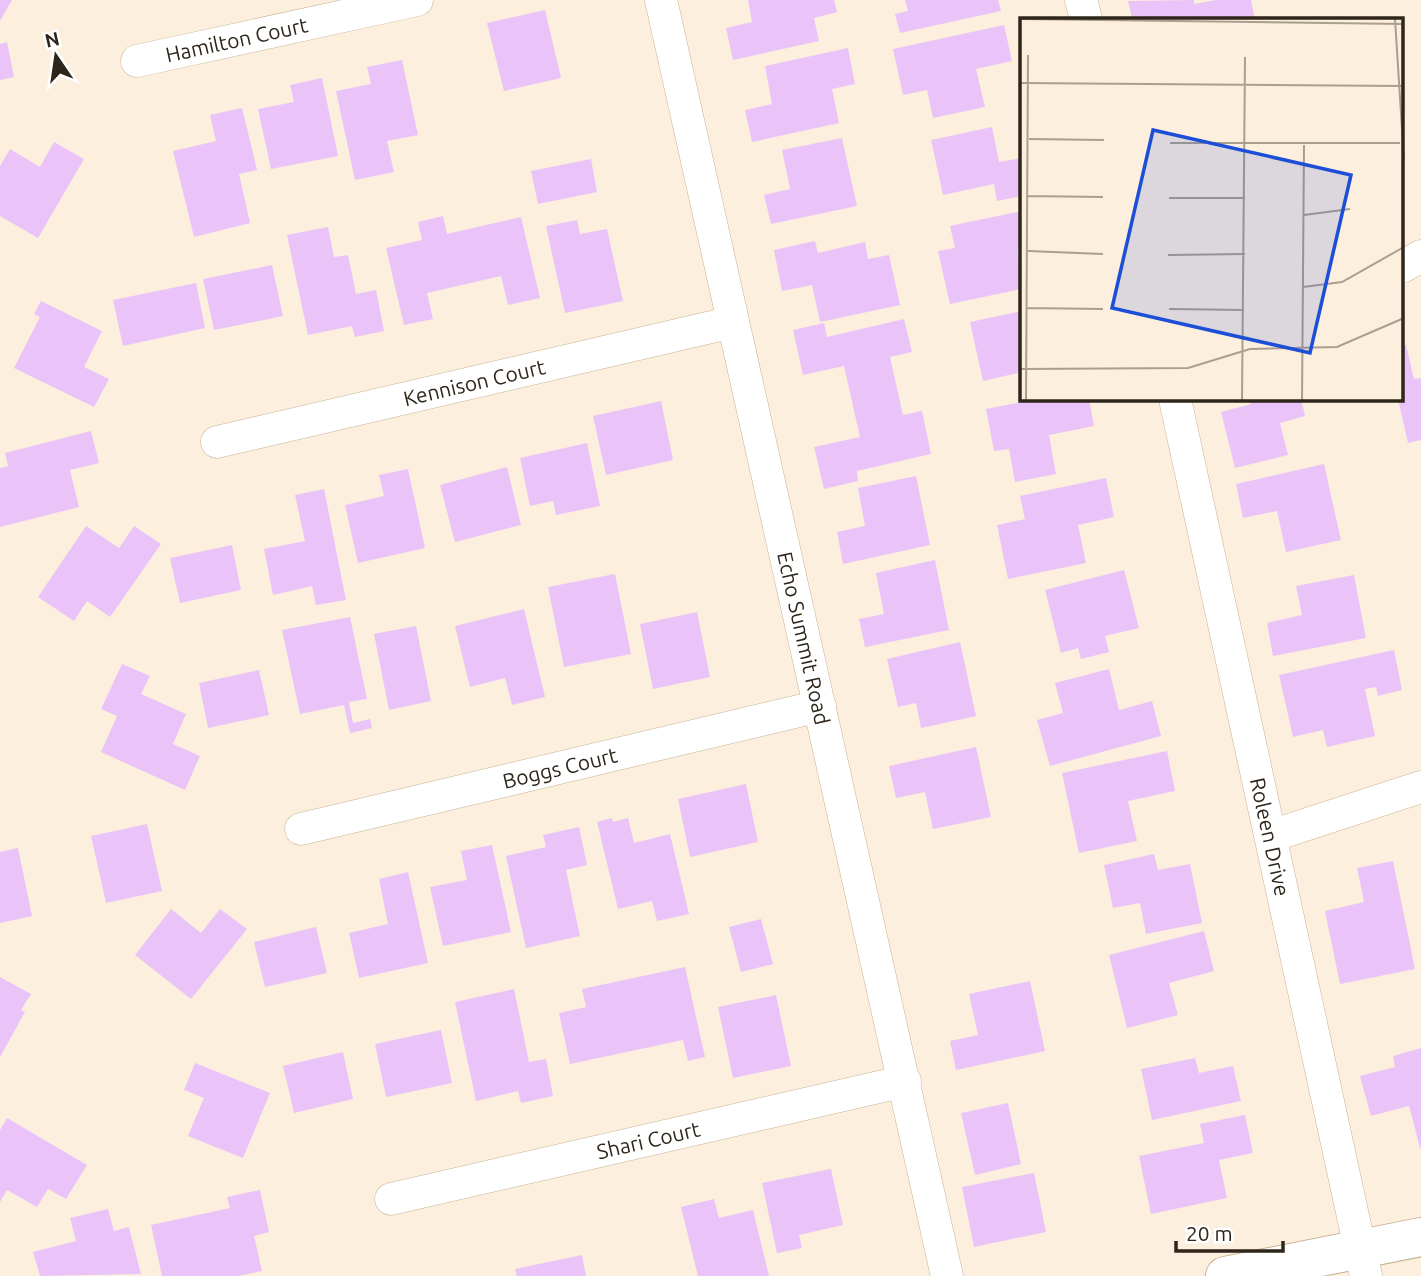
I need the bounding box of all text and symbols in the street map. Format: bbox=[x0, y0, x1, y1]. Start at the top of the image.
street label: Hamilton Court bbox=[163, 12, 310, 66]
inset map bbox=[1020, 18, 1404, 401]
north arrow bbox=[21, 21, 91, 91]
text: N bbox=[43, 27, 62, 52]
street label: Kennison Court bbox=[401, 354, 547, 410]
street label: Echo Summit Road bbox=[773, 549, 835, 727]
street label: Boggs Court bbox=[500, 742, 620, 793]
street label: Roleen Drive bbox=[1246, 775, 1295, 898]
street label: Shari Court bbox=[594, 1116, 702, 1163]
scale bar bbox=[1176, 1210, 1283, 1254]
text: 20 m bbox=[1186, 1221, 1233, 1245]

